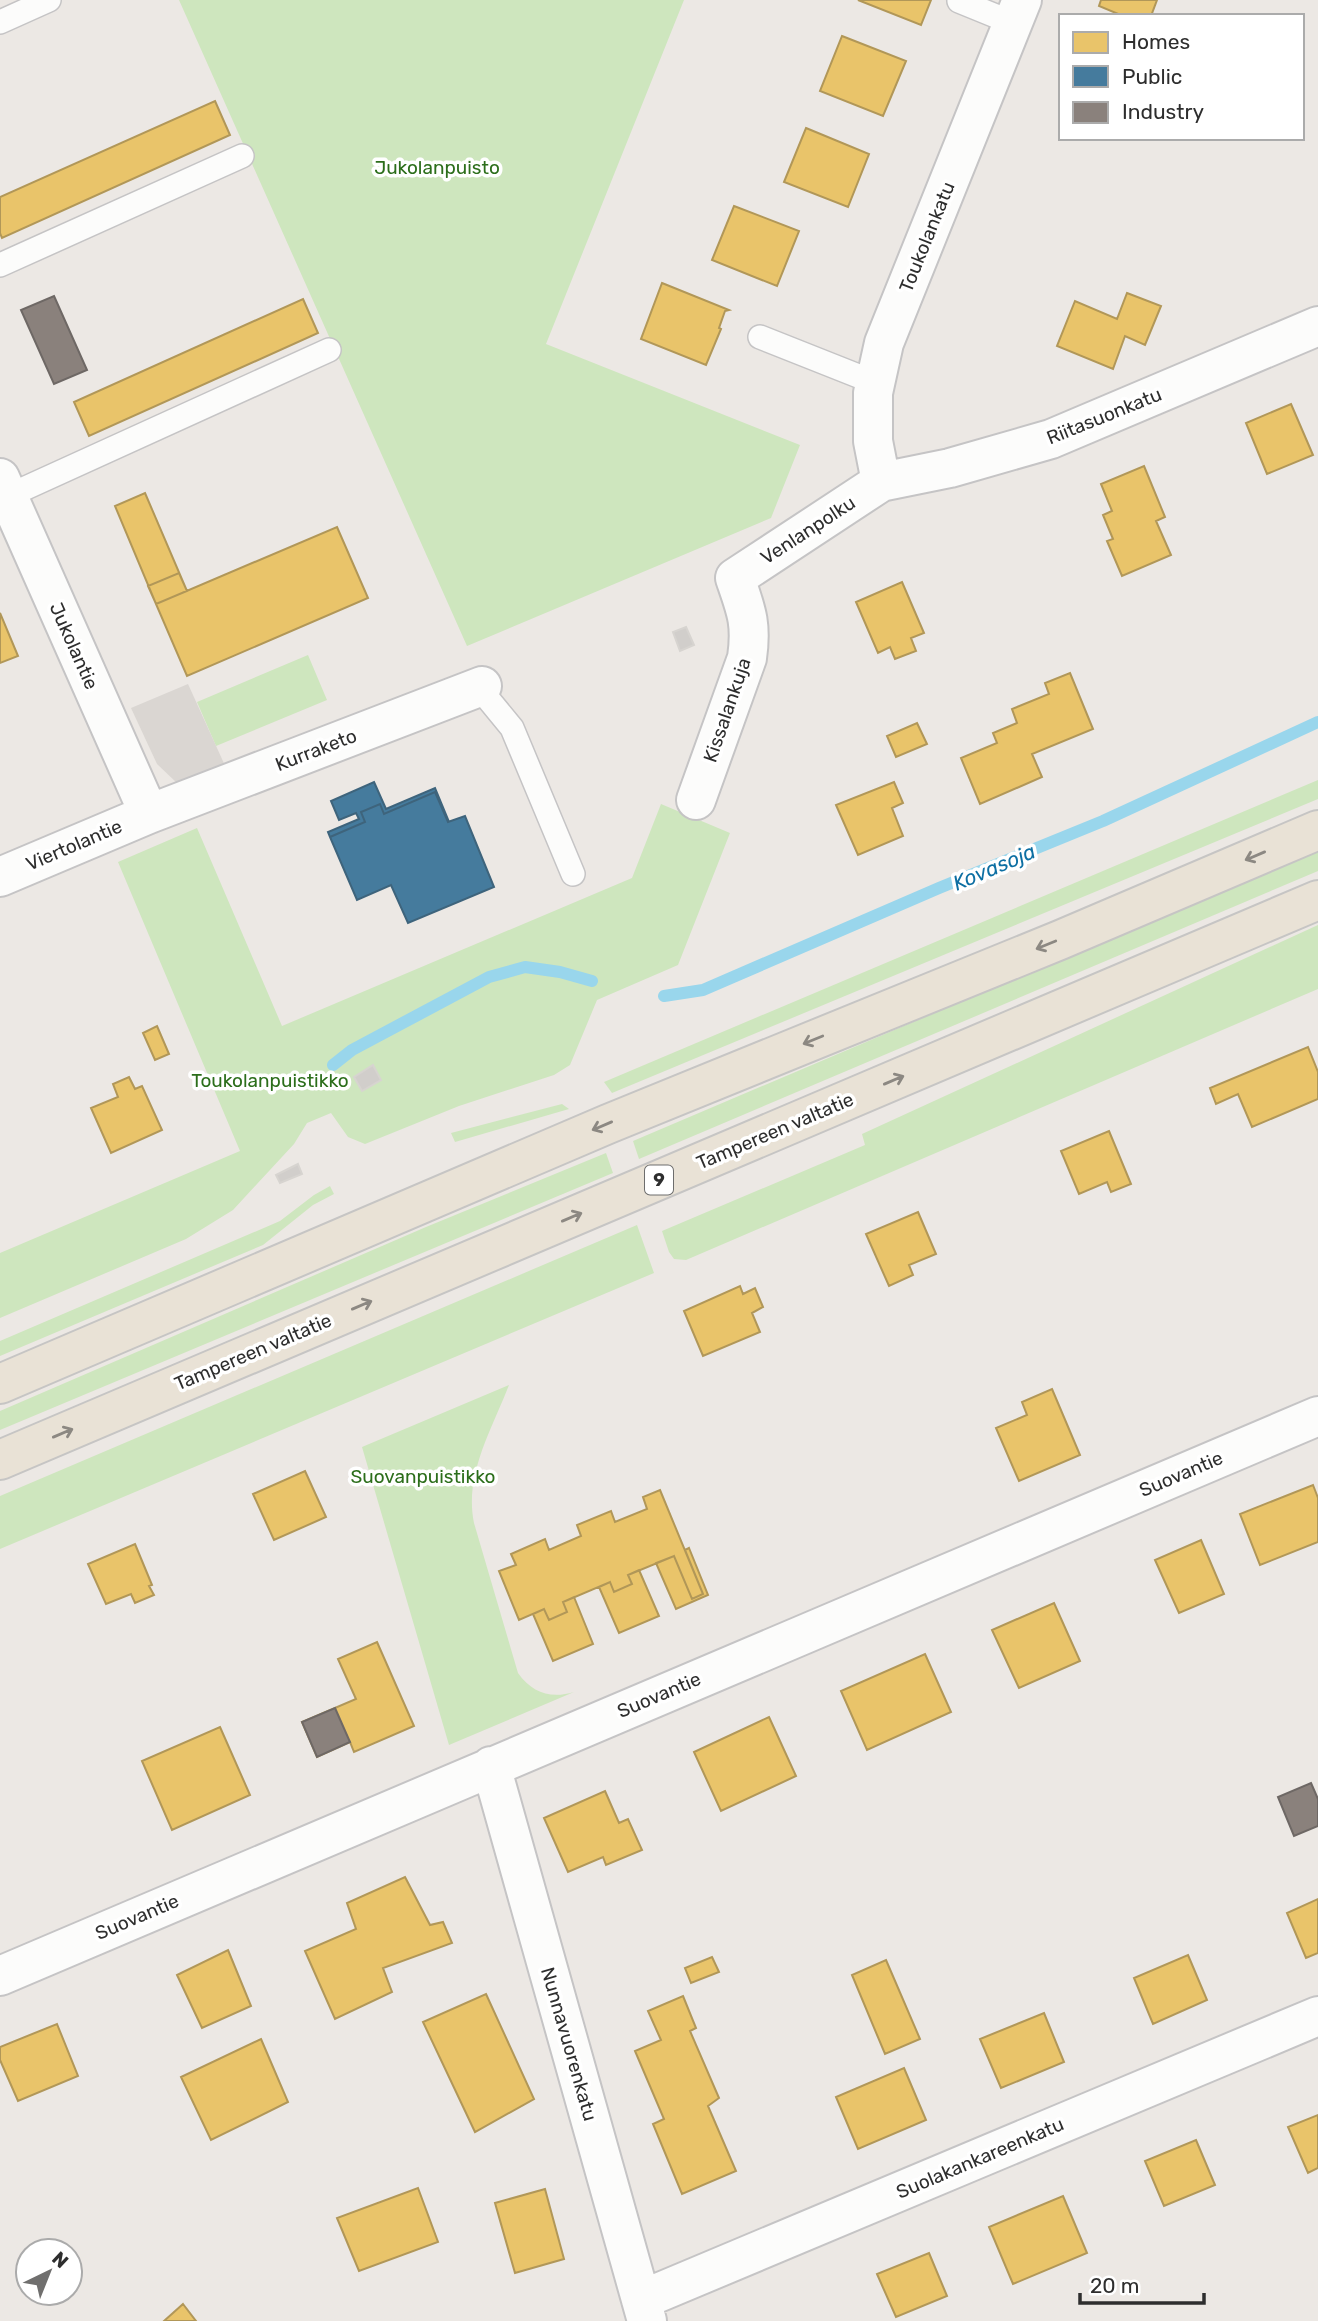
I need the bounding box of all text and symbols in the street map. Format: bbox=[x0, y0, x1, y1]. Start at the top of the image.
legend bbox=[1059, 14, 1304, 140]
text: Homes bbox=[1122, 29, 1190, 54]
text: Public bbox=[1122, 64, 1182, 89]
text: Industry bbox=[1122, 99, 1204, 124]
park label: Jukolanpuisto bbox=[374, 156, 500, 179]
street label: Toukolankatu bbox=[894, 178, 960, 296]
street label: Riitasuonkatu bbox=[1043, 382, 1165, 450]
street label: Venlanpolku bbox=[756, 491, 860, 569]
street label: Jukolantie bbox=[45, 599, 103, 693]
street label: Kissalankuja bbox=[698, 655, 756, 765]
street label: Kurraketo bbox=[272, 724, 360, 776]
street label: Viertolantie bbox=[22, 814, 126, 876]
water label: Kovasoja bbox=[949, 838, 1039, 896]
one-way arrow bbox=[1245, 850, 1266, 863]
one-way arrow bbox=[1036, 940, 1057, 953]
one-way arrow bbox=[802, 1035, 824, 1048]
park label: Toukolanpuistikko bbox=[191, 1069, 349, 1092]
one-way arrow bbox=[883, 1073, 904, 1086]
street label: Tampereen valtatie bbox=[693, 1088, 857, 1174]
one-way arrow bbox=[592, 1121, 613, 1134]
road number: 9 bbox=[645, 1166, 673, 1195]
one-way arrow bbox=[560, 1210, 582, 1223]
one-way arrow bbox=[351, 1298, 372, 1311]
street label: Tampereen valtatie bbox=[171, 1309, 335, 1395]
one-way arrow bbox=[51, 1426, 73, 1439]
street label: Suovantie bbox=[1136, 1446, 1226, 1502]
park label: Suovanpuistikko bbox=[350, 1465, 496, 1488]
street label: Suovantie bbox=[614, 1667, 704, 1723]
street label: Suovantie bbox=[92, 1889, 182, 1945]
street label: Nunnavuorenkatu bbox=[536, 1964, 602, 2124]
street label: Suolakankareenkatu bbox=[893, 2112, 1067, 2204]
north arrow bbox=[14, 2237, 84, 2307]
text: N bbox=[47, 2247, 73, 2273]
scale bar bbox=[1080, 2262, 1204, 2306]
text: 20 m bbox=[1090, 2273, 1139, 2298]

